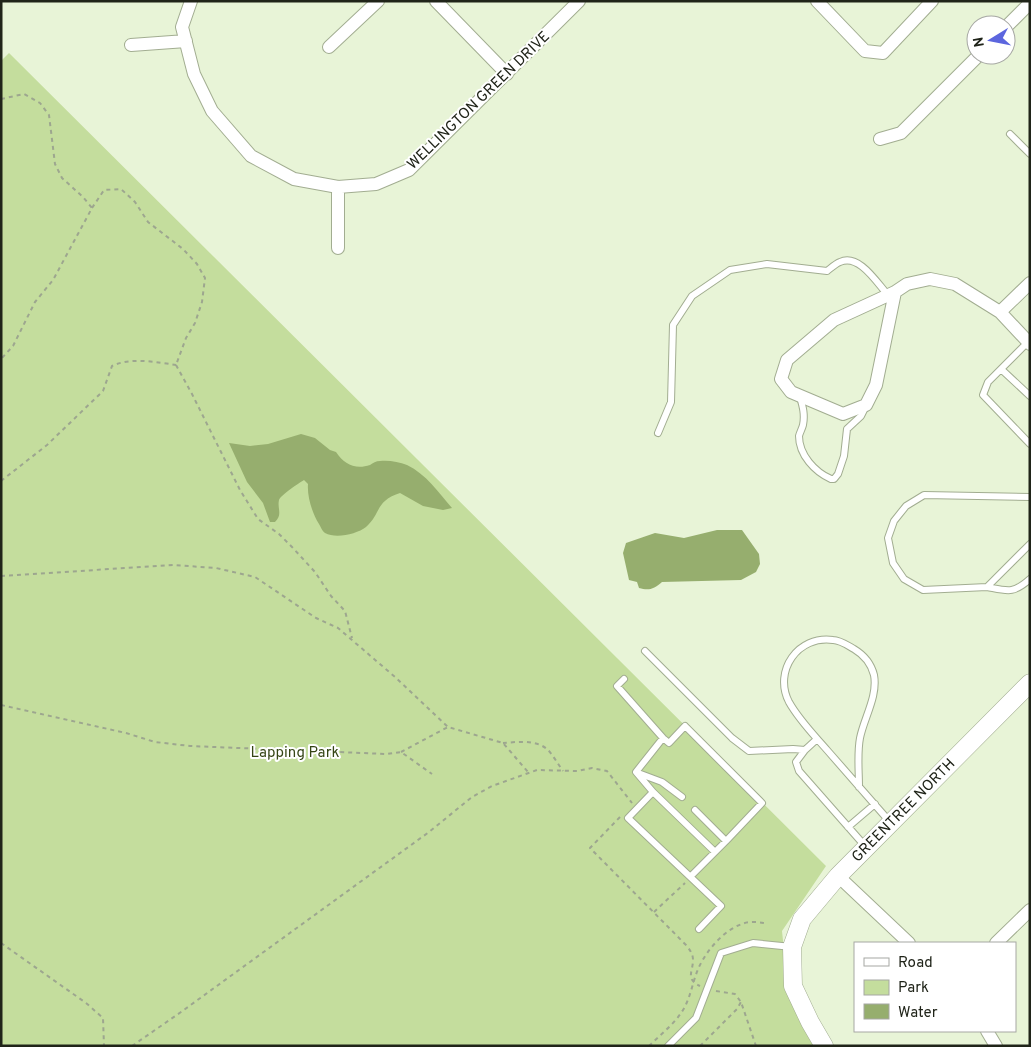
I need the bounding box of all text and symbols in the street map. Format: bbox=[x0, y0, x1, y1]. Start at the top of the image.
north arrow bbox=[966, 15, 1016, 65]
street label: WELLINGTON GREEN DRIVE bbox=[404, 28, 554, 174]
text: N bbox=[970, 36, 989, 48]
park label: Lapping Park bbox=[251, 744, 339, 763]
street label: GREENTREE NORTH bbox=[848, 755, 960, 867]
legend bbox=[854, 942, 1016, 1032]
text: Road bbox=[898, 954, 933, 973]
text: Park bbox=[898, 979, 929, 998]
text: Water bbox=[898, 1004, 938, 1023]

